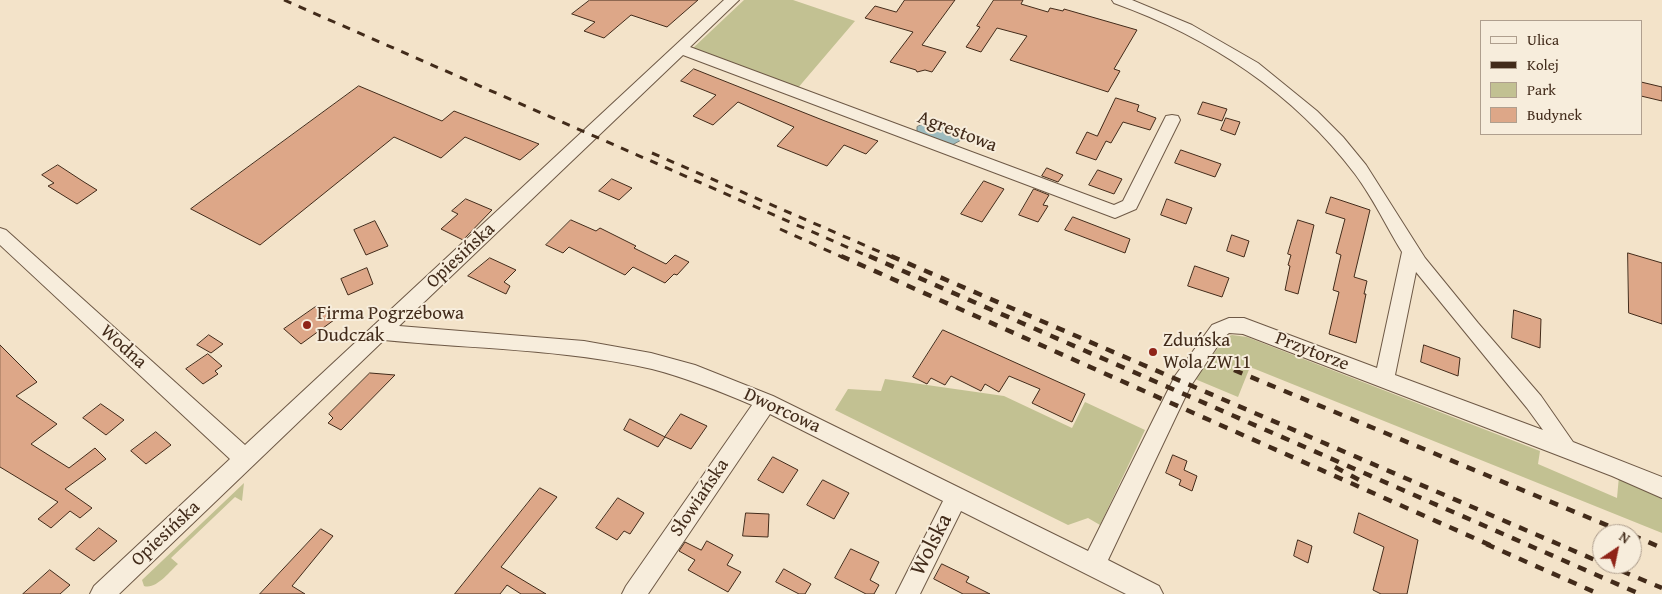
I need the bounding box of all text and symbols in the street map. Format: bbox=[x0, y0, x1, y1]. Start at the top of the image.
legend bbox=[1480, 20, 1642, 135]
text: Ulica bbox=[1527, 29, 1559, 50]
text: Kolej bbox=[1527, 54, 1559, 75]
text: Park bbox=[1527, 79, 1556, 100]
text: Budynek bbox=[1527, 104, 1582, 125]
street label: Agrestowa bbox=[914, 106, 1000, 158]
street label: Opiesińska bbox=[422, 218, 500, 294]
place label: Firma Pogrzebowa Dudczak bbox=[317, 303, 464, 347]
marker: Firma Pogrzebowa Dudczak bbox=[301, 319, 313, 331]
street label: Wodna bbox=[95, 320, 151, 374]
street label: Przytorze bbox=[1272, 328, 1352, 376]
place label: Zduńska Wola ZW11 bbox=[1163, 330, 1251, 374]
marker: Zduńska Wola ZW11 bbox=[1147, 346, 1159, 358]
street label: Dworcowa bbox=[740, 383, 824, 439]
street label: Słowiańska bbox=[666, 455, 734, 541]
street label: Opiesińska bbox=[127, 496, 205, 572]
street label: Wolska bbox=[905, 510, 959, 580]
north arrow bbox=[1592, 524, 1642, 574]
text: N bbox=[1615, 526, 1634, 548]

